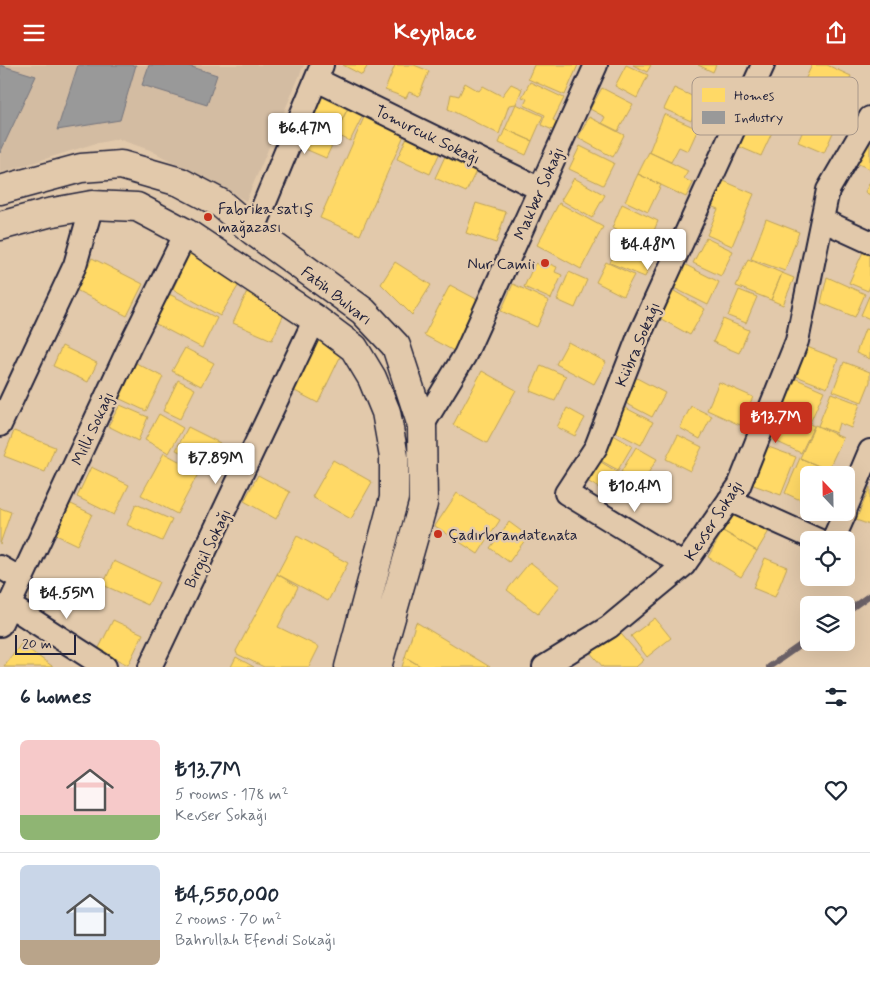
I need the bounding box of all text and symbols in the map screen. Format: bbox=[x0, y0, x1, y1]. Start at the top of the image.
icon: menu bbox=[20, 19, 48, 47]
text: Keyplace bbox=[394, 19, 476, 47]
icon: share bbox=[822, 19, 850, 47]
legend bbox=[692, 77, 858, 135]
text: Homes bbox=[734, 87, 775, 105]
street label: Tomurcuk Sokağı bbox=[371, 101, 483, 170]
text: Industry bbox=[734, 109, 783, 127]
pin: ₺6.47M bbox=[264, 113, 346, 155]
text: ₺6.47M bbox=[279, 118, 331, 139]
street label: Makber Sokağı bbox=[509, 144, 569, 244]
place label: Fabrika satış mağazası bbox=[218, 199, 314, 238]
marker: Fabrika satış mağazası bbox=[202, 211, 214, 223]
pin: ₺4.48M bbox=[607, 229, 689, 271]
text: ₺4.48M bbox=[621, 234, 675, 255]
place label: Nur Camii bbox=[467, 254, 535, 275]
marker: Nur Camii bbox=[539, 257, 551, 269]
street label: Fatih Bulvarı bbox=[296, 262, 376, 330]
street label: Kübra Sokağı bbox=[611, 299, 666, 390]
street label: Milli Sokağı bbox=[67, 388, 120, 469]
pin: ₺13.7M bbox=[735, 401, 817, 444]
text: ₺13.7M bbox=[751, 407, 801, 428]
pin: ₺7.89M bbox=[175, 443, 257, 485]
text: ₺7.89M bbox=[189, 448, 243, 469]
north arrow bbox=[800, 466, 855, 521]
map controls bbox=[800, 466, 855, 651]
pin: ₺10.4M bbox=[594, 471, 676, 513]
text: ₺10.4M bbox=[609, 476, 661, 497]
street label: Kevser Sokağı bbox=[680, 476, 748, 565]
street label: Birgül Sokağı bbox=[180, 505, 238, 592]
place label: Çadırbrandatenata bbox=[448, 525, 578, 546]
marker: Çadırbrandatenata bbox=[432, 528, 444, 540]
button: locate bbox=[800, 531, 855, 586]
pin: ₺4.55M bbox=[26, 577, 108, 620]
text: ₺4.55M bbox=[40, 583, 94, 604]
button: layers bbox=[800, 596, 855, 651]
scale bar bbox=[15, 632, 76, 655]
text: 20 m bbox=[22, 635, 52, 653]
text: 6 homes bbox=[20, 683, 91, 711]
icon: filters bbox=[822, 683, 850, 711]
text: ₺13.7M bbox=[175, 756, 241, 784]
icon: home bbox=[60, 760, 120, 820]
icon: heart bbox=[822, 776, 850, 804]
text: 5 rooms · 178 m² bbox=[175, 784, 289, 805]
text: Kevser Sokağı bbox=[175, 805, 268, 826]
text: ₺4,550,000 bbox=[175, 881, 279, 909]
icon: home bbox=[60, 885, 120, 945]
icon: heart bbox=[822, 901, 850, 929]
text: 2 rooms · 70 m² bbox=[175, 909, 282, 930]
text: Bahrullah Efendi Sokağı bbox=[175, 930, 336, 951]

